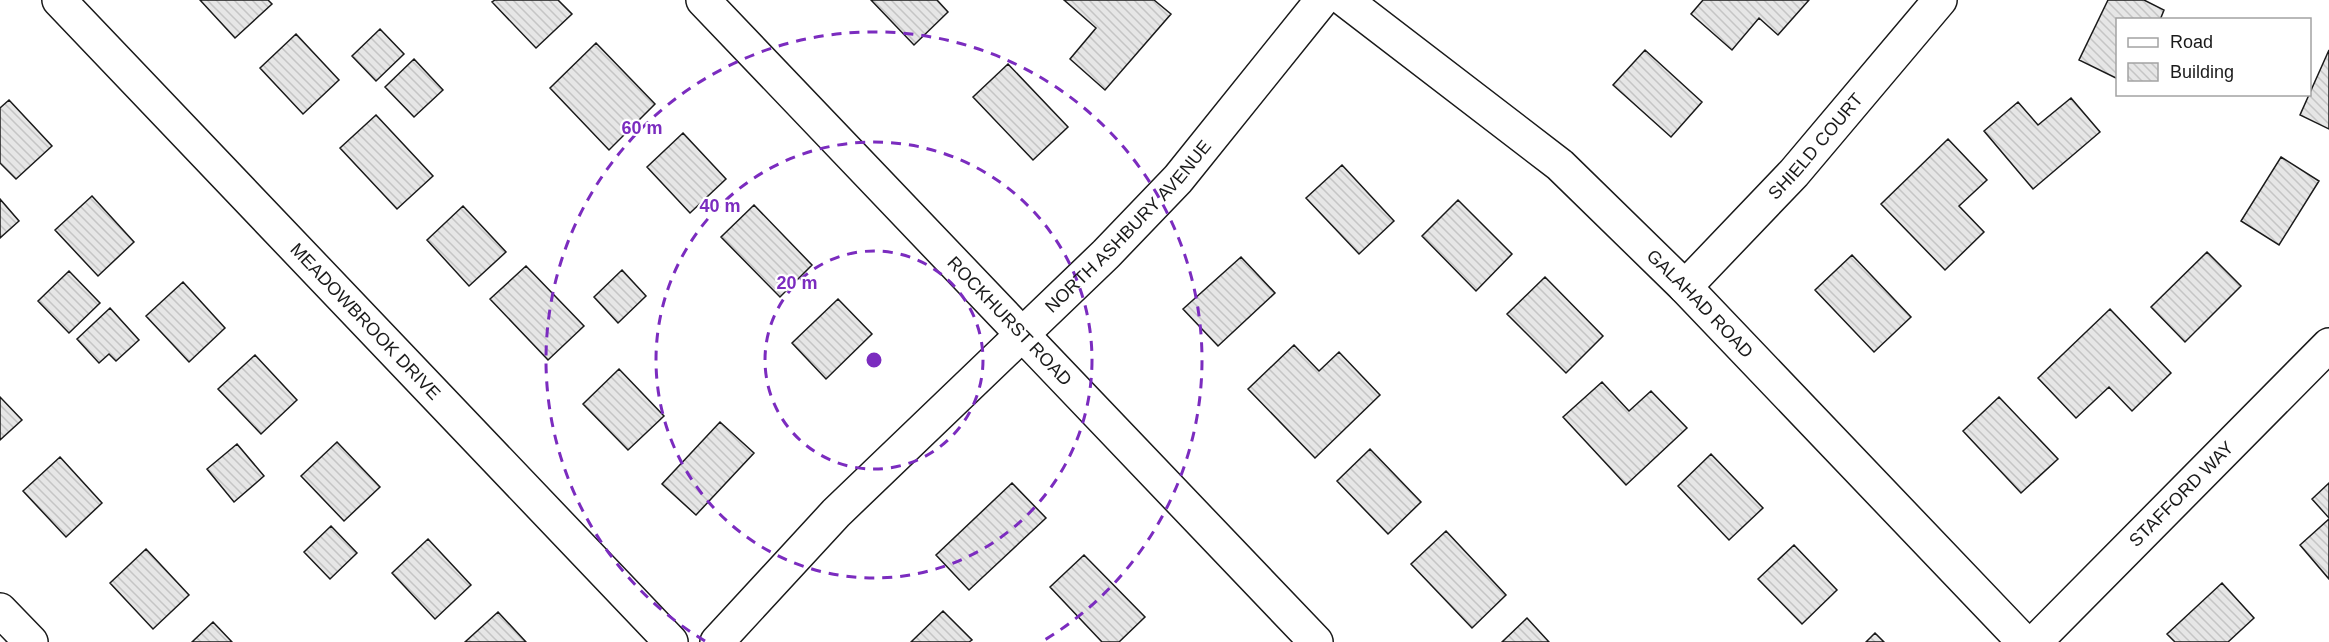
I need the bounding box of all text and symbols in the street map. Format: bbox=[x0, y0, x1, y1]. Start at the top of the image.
legend bbox=[2116, 18, 2311, 96]
text: Road bbox=[2170, 32, 2213, 52]
text: Building bbox=[2170, 62, 2234, 82]
street label: SHIELD COURT bbox=[1764, 89, 1867, 203]
text: 60 m bbox=[621, 118, 663, 138]
street label: NORTH ASHBURY AVENUE bbox=[1041, 136, 1215, 317]
text: 40 m bbox=[699, 196, 741, 216]
street label: MEADOWBROOK DRIVE bbox=[286, 239, 444, 404]
street label: GALAHAD ROAD bbox=[1643, 245, 1757, 362]
street label: ROCKHURST ROAD bbox=[943, 252, 1076, 390]
text: 20 m bbox=[776, 273, 818, 293]
centre of rings bbox=[864, 350, 884, 370]
street label: STAFFORD WAY bbox=[2125, 437, 2238, 551]

